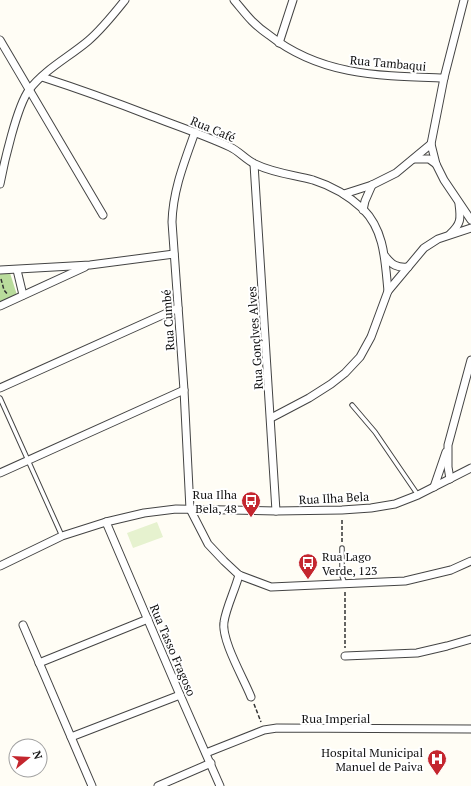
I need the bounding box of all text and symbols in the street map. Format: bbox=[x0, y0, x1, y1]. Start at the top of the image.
street label: Rua Tambaqui bbox=[349, 52, 427, 74]
street label: Rua Café bbox=[188, 113, 238, 145]
street label: Rua Gonçlves Alves bbox=[244, 286, 266, 390]
street label: Rua Cumbé bbox=[158, 289, 178, 351]
place label: Rua Ilha Bela, 48 bbox=[193, 487, 237, 516]
street label: Rua Ilha Bela bbox=[298, 489, 370, 507]
bus stop icon: Rua Ilha Bela, 48 bbox=[240, 490, 262, 518]
place label: Rua Lago Verde, 123 bbox=[322, 549, 377, 578]
bus stop icon: Rua Lago Verde, 123 bbox=[297, 552, 319, 580]
street label: Rua Tasso Fragoso bbox=[147, 602, 199, 699]
street label: Rua Imperial bbox=[302, 711, 371, 726]
north arrow bbox=[8, 738, 48, 778]
place label: Hospital Municipal Manuel de Paiva bbox=[321, 745, 423, 774]
hospital icon: Hospital Municipal Manuel de Paiva bbox=[426, 748, 448, 776]
text: N bbox=[30, 749, 46, 762]

